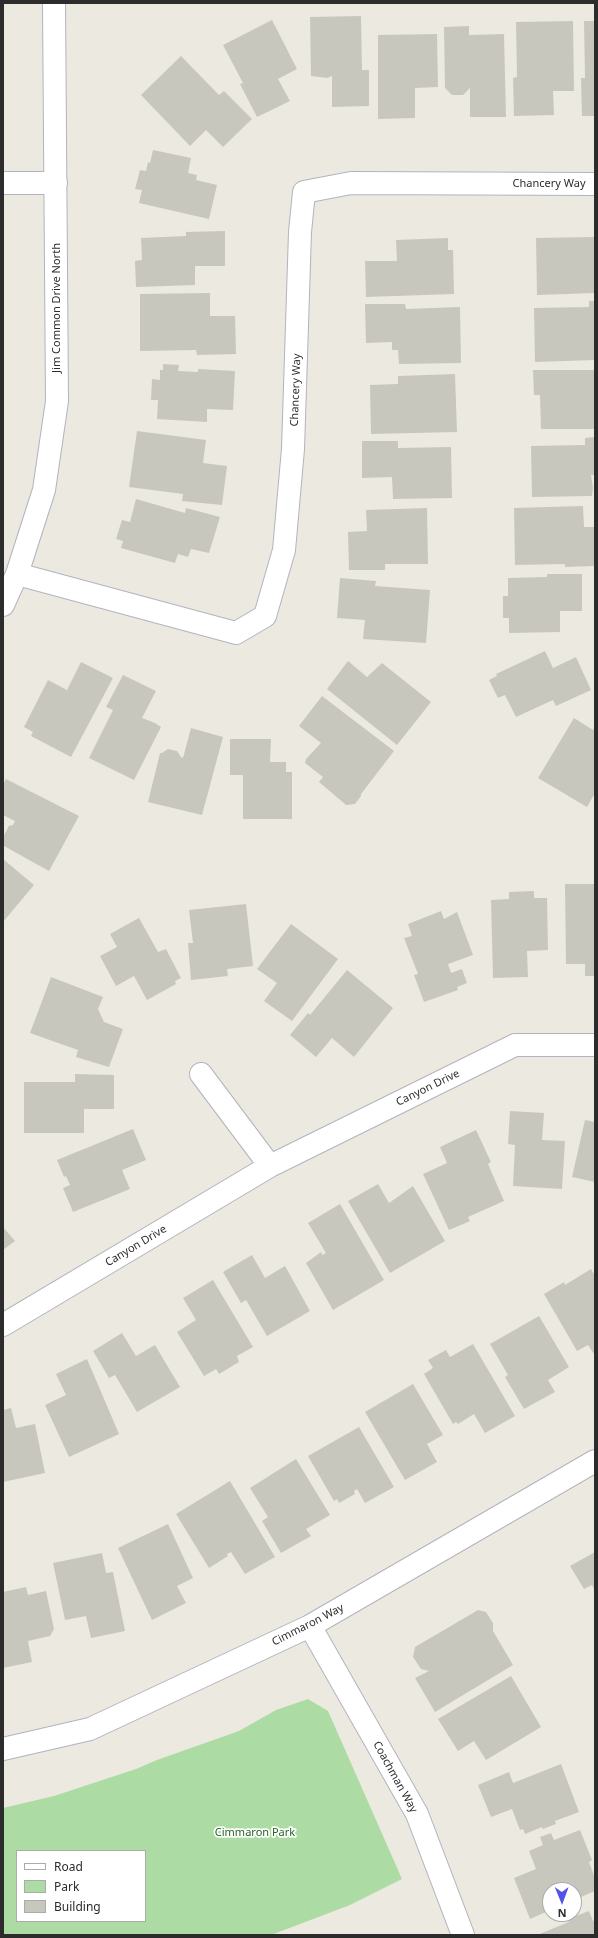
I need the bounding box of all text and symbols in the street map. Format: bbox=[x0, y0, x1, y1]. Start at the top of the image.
street label: Chancery Way bbox=[512, 177, 586, 191]
street label: Jim Common Drive North bbox=[50, 243, 64, 373]
street label: Chancery Way bbox=[288, 353, 304, 427]
street label: Canyon Drive bbox=[394, 1067, 462, 1109]
street label: Canyon Drive bbox=[103, 1223, 169, 1269]
street label: Cimmaron Way bbox=[270, 1601, 346, 1649]
street label: Coachman Way bbox=[370, 1739, 420, 1815]
park label: Cimmaron Park bbox=[215, 1826, 295, 1840]
legend bbox=[16, 1850, 146, 1922]
text: Road bbox=[54, 1858, 83, 1875]
text: Park bbox=[54, 1878, 79, 1895]
north arrow bbox=[542, 1882, 582, 1922]
text: Building bbox=[54, 1898, 101, 1915]
text: N bbox=[558, 1906, 567, 1921]

